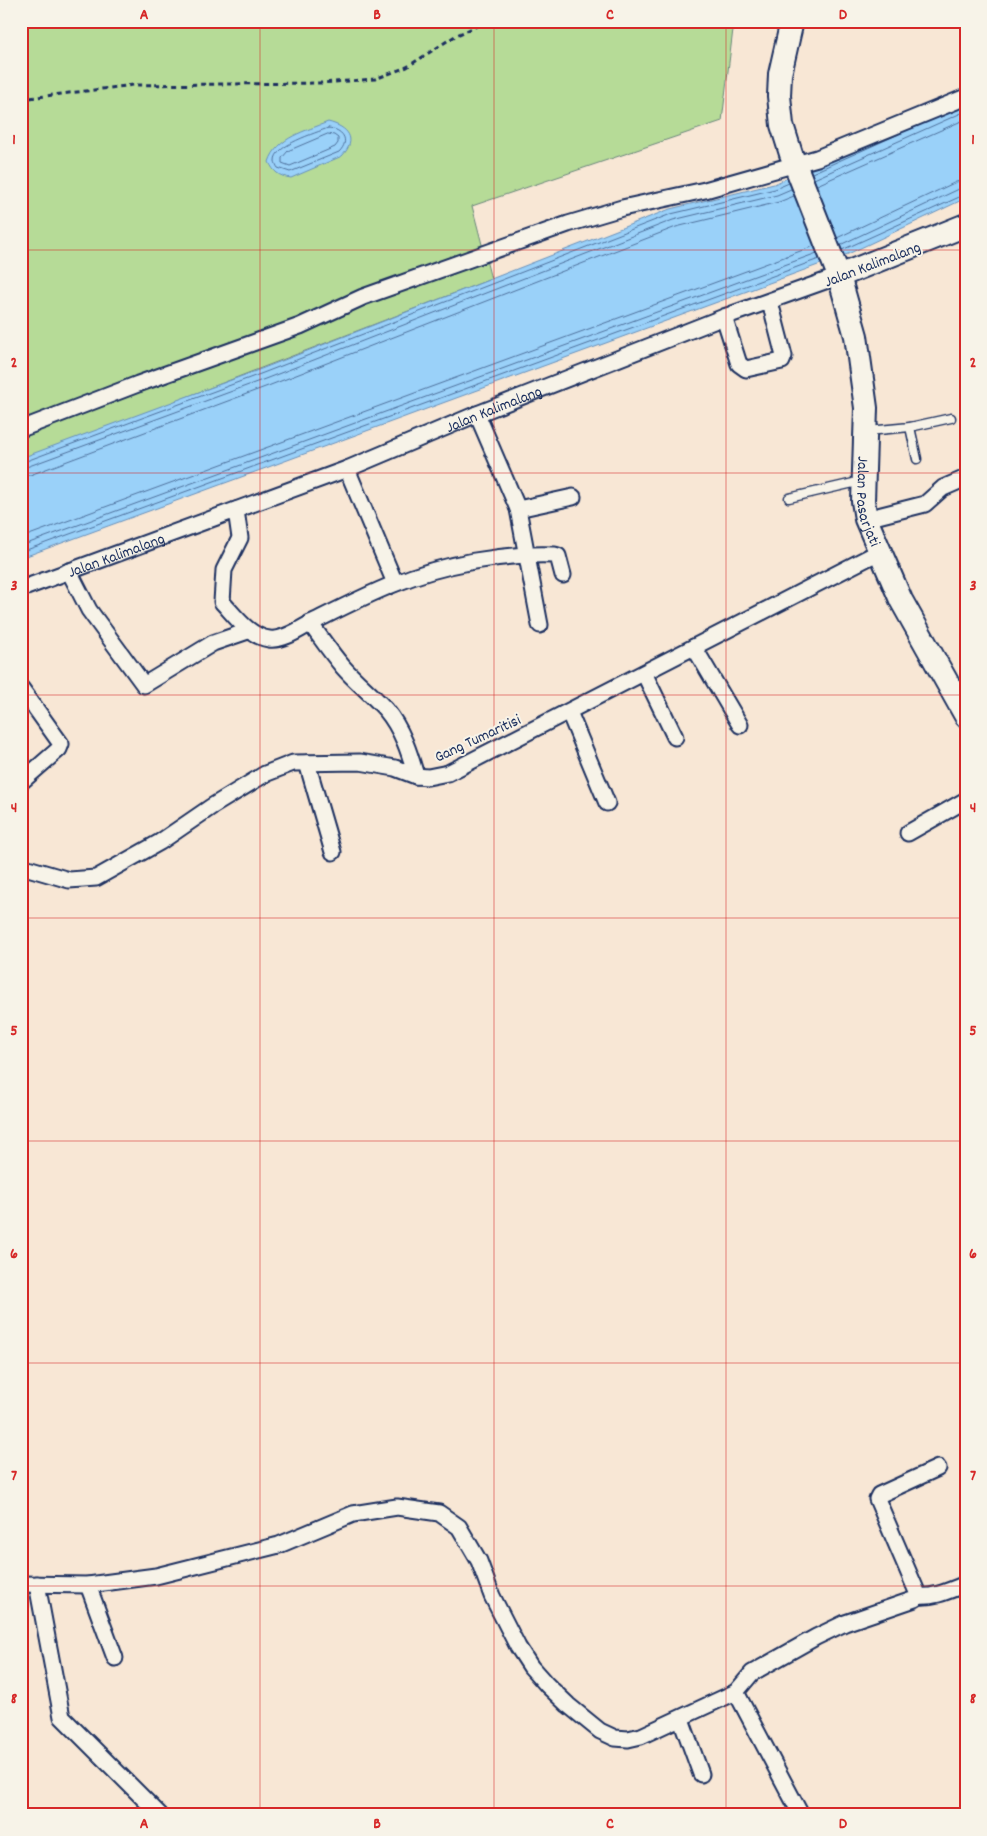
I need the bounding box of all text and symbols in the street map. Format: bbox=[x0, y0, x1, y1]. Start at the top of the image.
text: A bbox=[140, 4, 149, 27]
text: B bbox=[373, 4, 381, 27]
text: C bbox=[606, 4, 614, 27]
text: D bbox=[839, 4, 848, 27]
text: 1 bbox=[12, 129, 16, 152]
text: 1 bbox=[971, 129, 975, 152]
street label: Jalan Kalimalang bbox=[821, 236, 924, 294]
text: 2 bbox=[11, 352, 18, 375]
text: 2 bbox=[970, 352, 977, 375]
street label: Jalan Kalimalang bbox=[443, 381, 546, 440]
street label: Jalan Pasarjati bbox=[849, 456, 886, 551]
street label: Jalan Kalimalang bbox=[65, 528, 168, 585]
text: 3 bbox=[10, 575, 18, 598]
text: 3 bbox=[969, 575, 977, 598]
street label: Gang Tumaritisi bbox=[431, 709, 525, 769]
text: 4 bbox=[11, 797, 17, 820]
text: 4 bbox=[970, 797, 976, 820]
text: 5 bbox=[10, 1020, 18, 1043]
text: 5 bbox=[969, 1020, 977, 1043]
text: 6 bbox=[10, 1243, 18, 1266]
text: 6 bbox=[969, 1243, 977, 1266]
text: 7 bbox=[11, 1465, 17, 1488]
text: 7 bbox=[970, 1465, 976, 1488]
text: 8 bbox=[11, 1688, 18, 1711]
text: 8 bbox=[970, 1688, 977, 1711]
text: A bbox=[140, 1813, 149, 1836]
text: B bbox=[373, 1813, 381, 1836]
text: C bbox=[606, 1813, 614, 1836]
text: D bbox=[839, 1813, 848, 1836]

